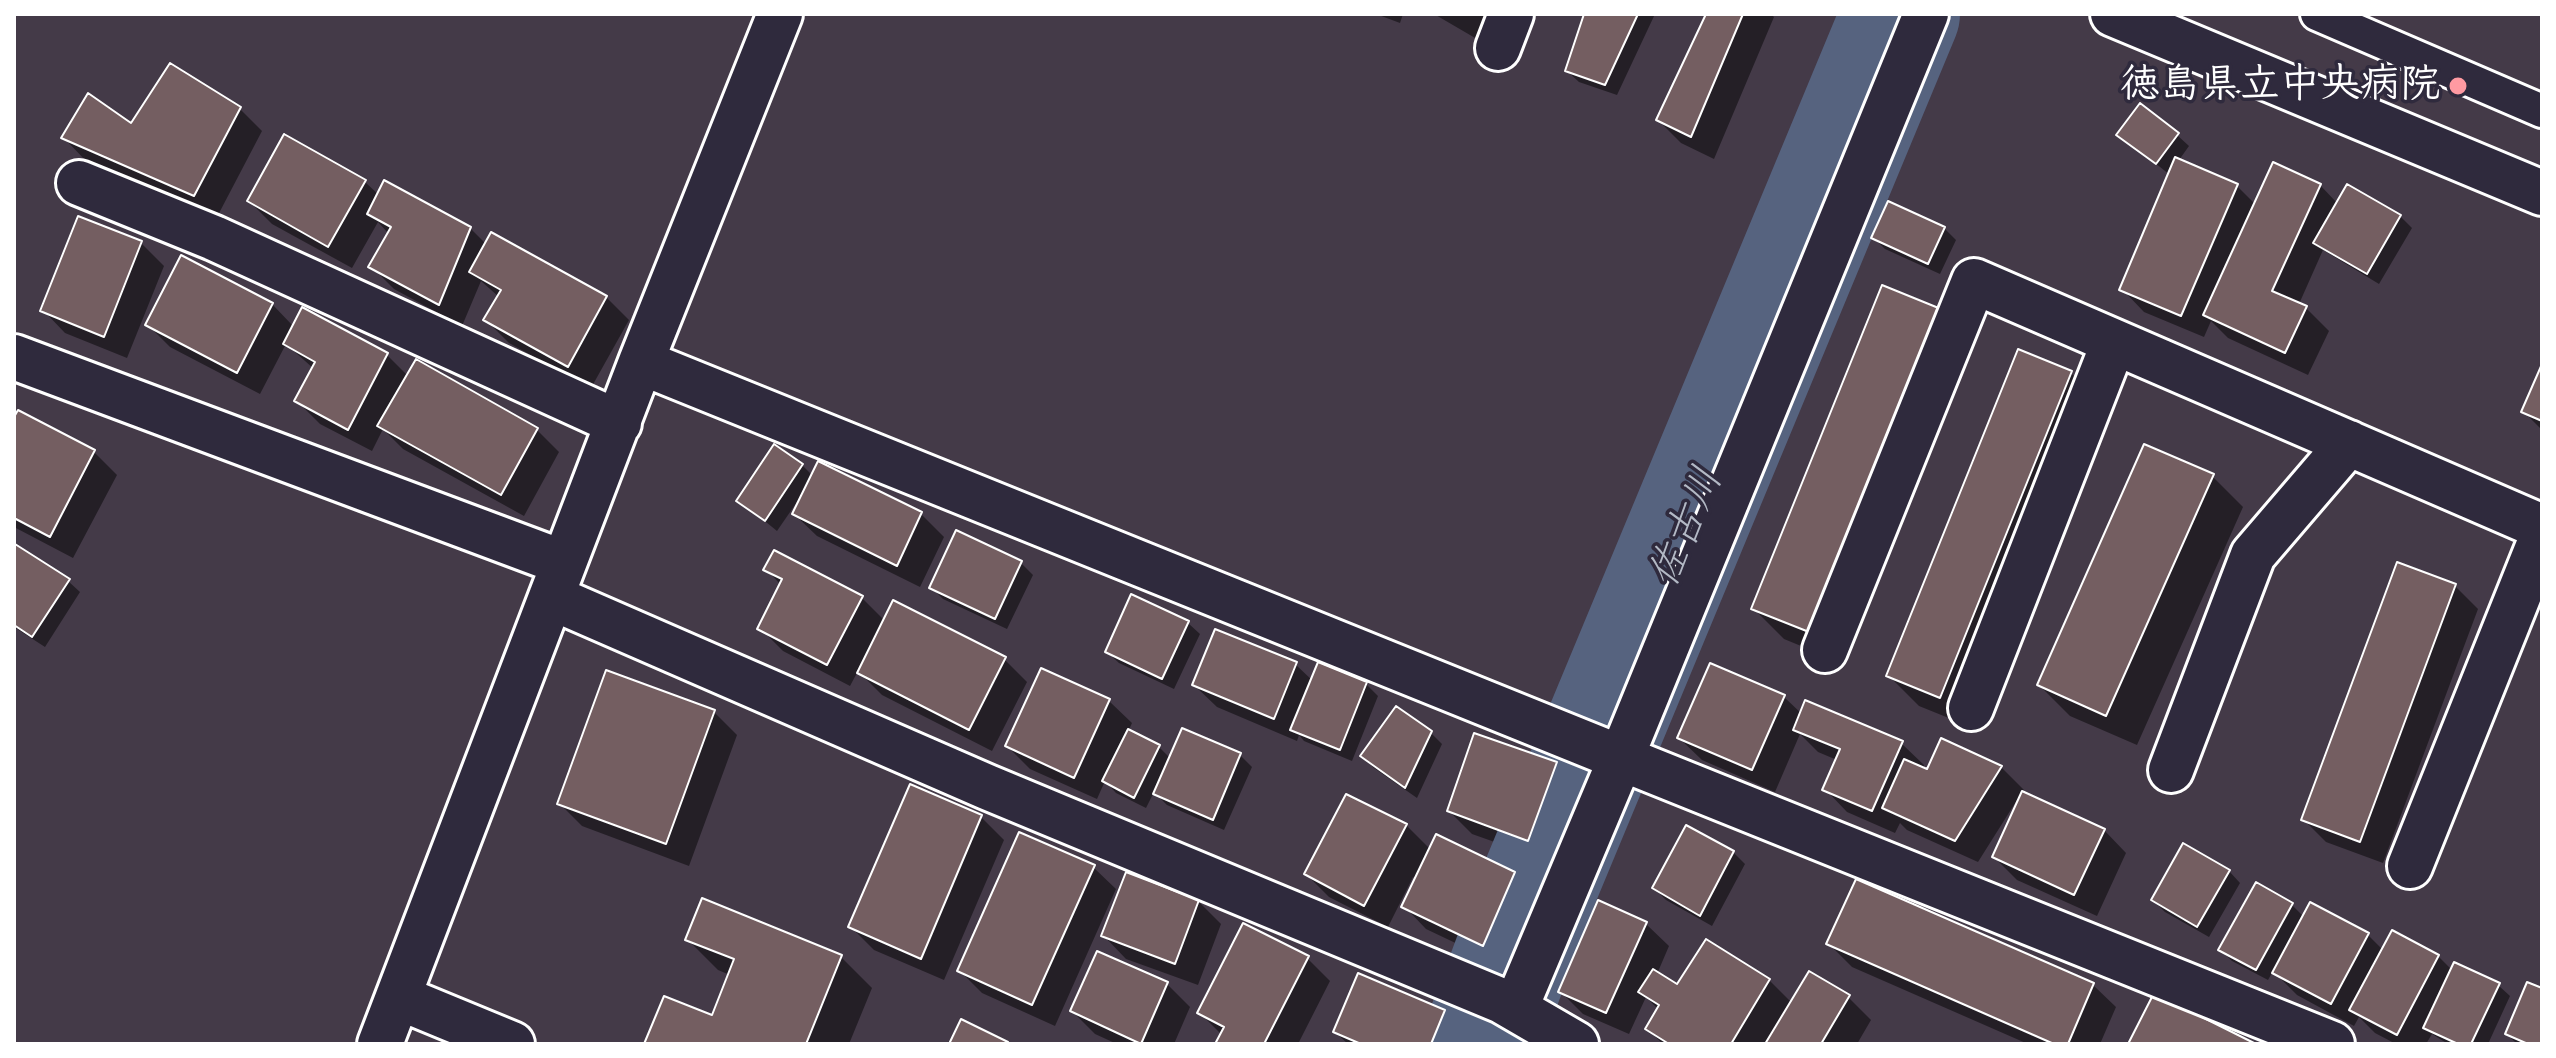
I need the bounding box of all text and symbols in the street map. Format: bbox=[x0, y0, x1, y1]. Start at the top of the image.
place label: 徳島県立中央病院 bbox=[2120, 62, 2440, 110]
marker: 徳島県立中央病院 bbox=[2447, 75, 2469, 97]
water label: 佐古川 bbox=[1639, 460, 1735, 596]

